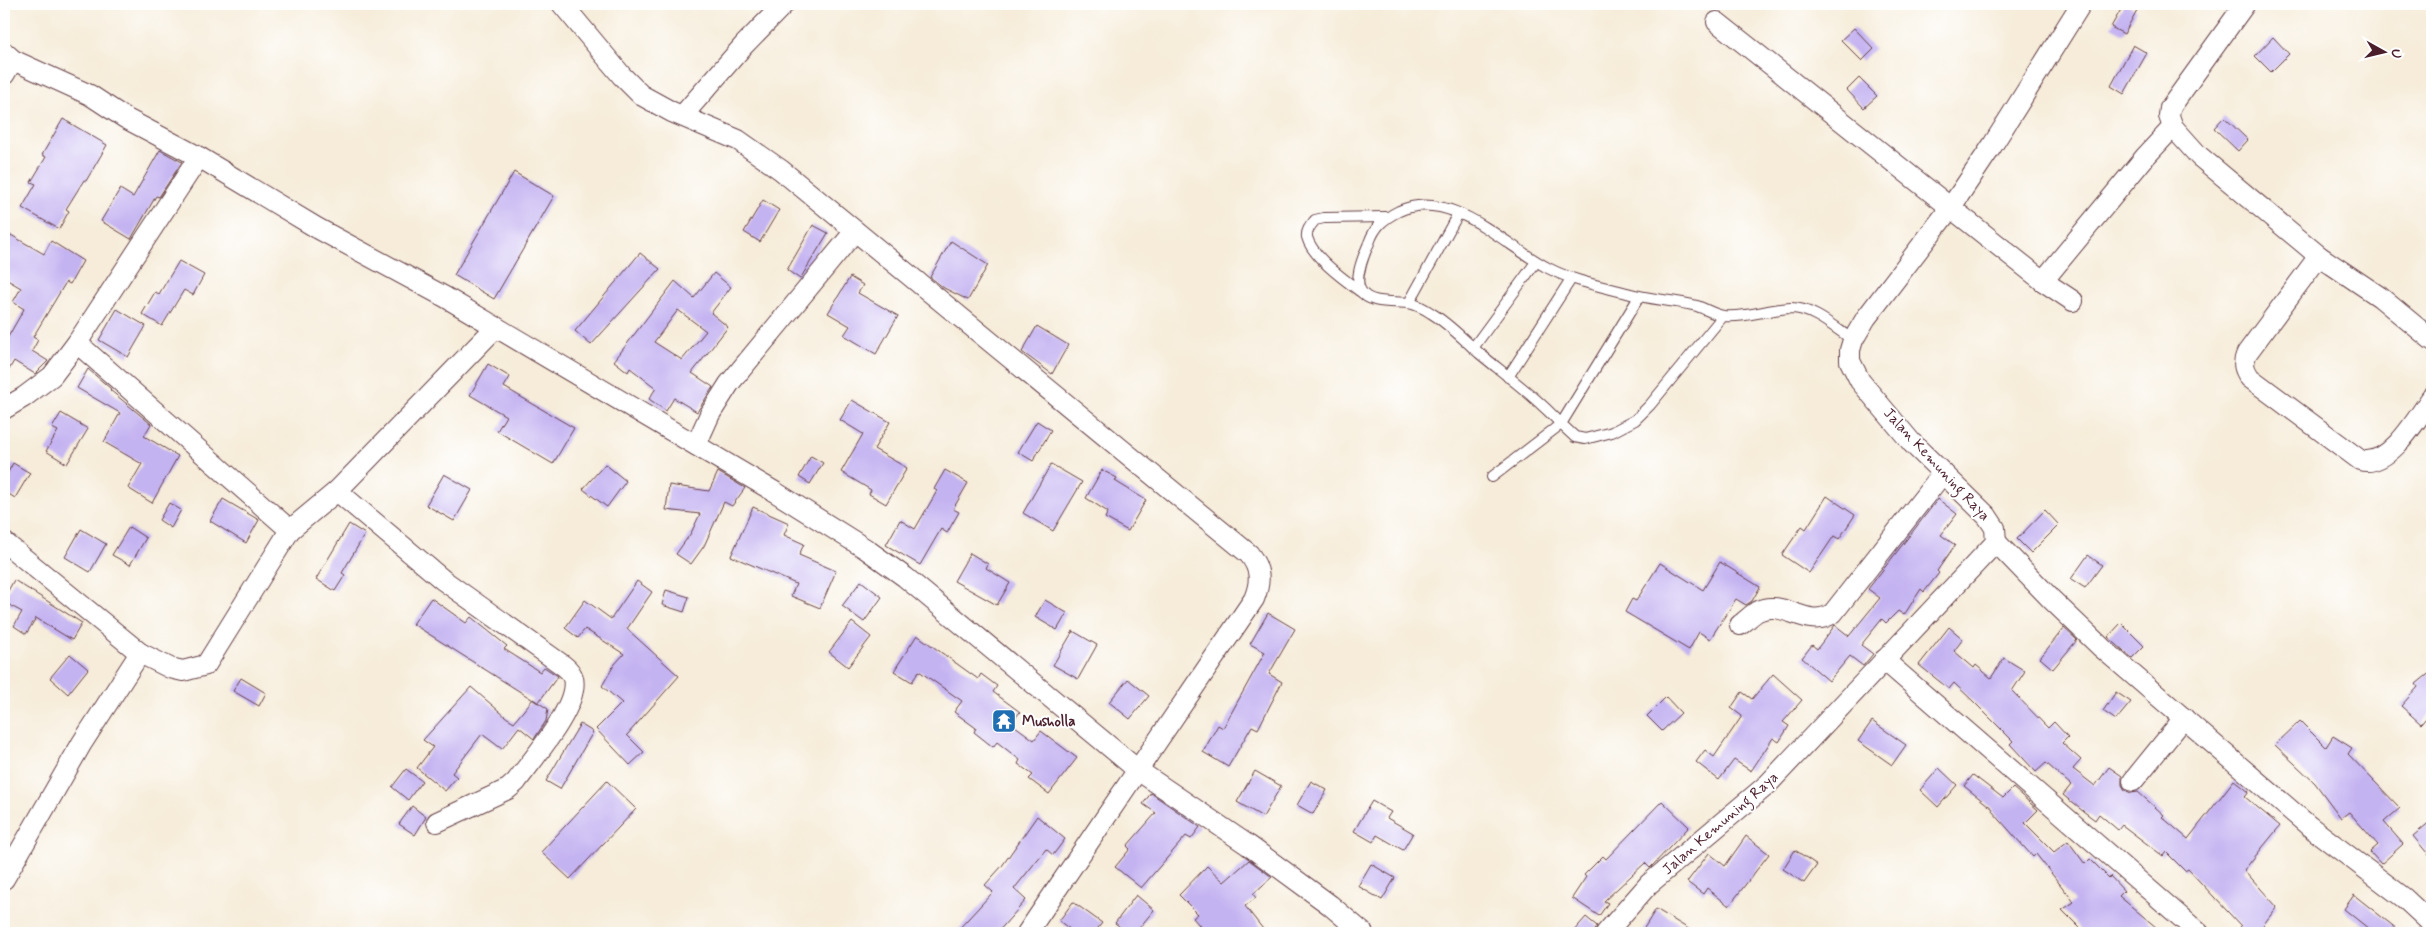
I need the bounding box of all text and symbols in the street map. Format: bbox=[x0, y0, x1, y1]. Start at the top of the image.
north arrow bbox=[2358, 28, 2408, 78]
text: U bbox=[2386, 48, 2405, 59]
street label: Jalan Kemuning Raya bbox=[1878, 404, 1994, 526]
temple icon: Musholla bbox=[991, 708, 1017, 734]
place label: Musholla bbox=[1022, 712, 1076, 732]
street label: Jalan Kemuning Raya bbox=[1658, 768, 1784, 881]

